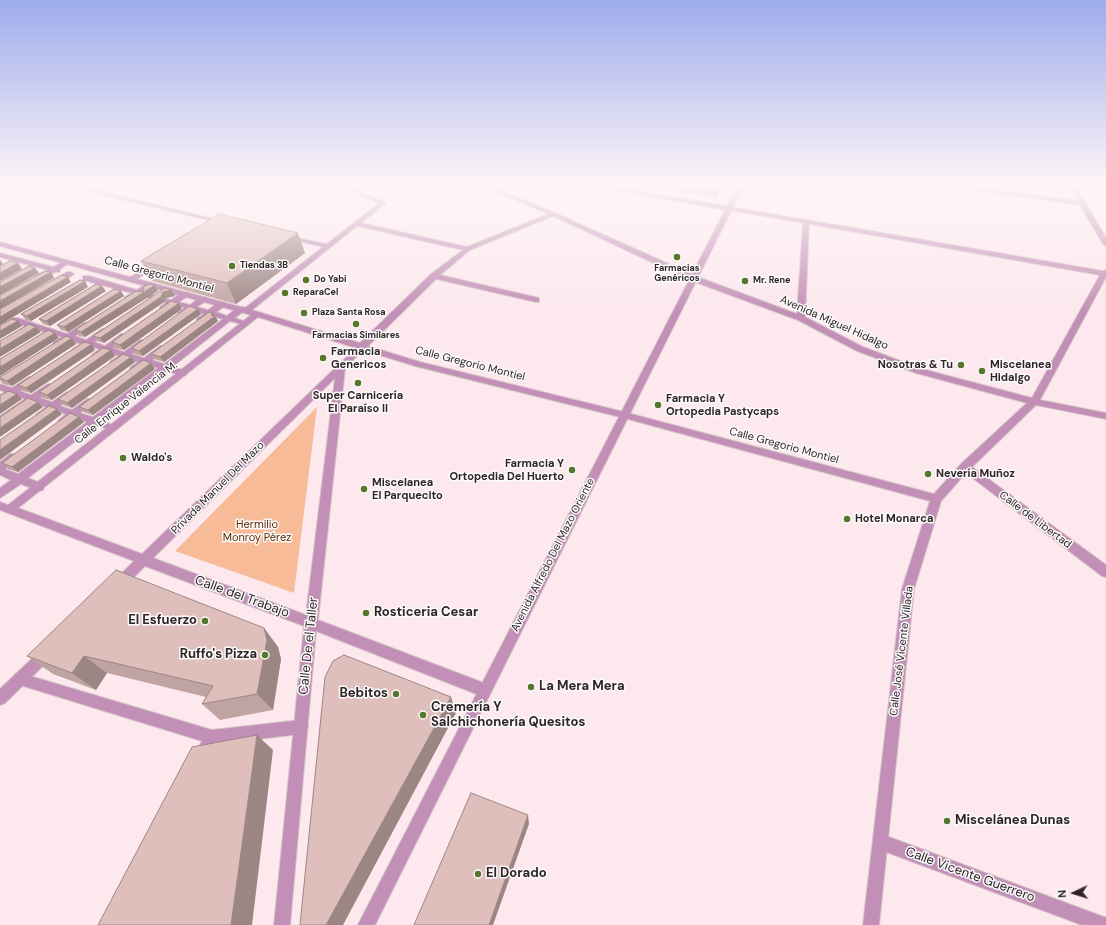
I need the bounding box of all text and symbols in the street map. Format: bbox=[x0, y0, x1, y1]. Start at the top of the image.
marker: Farmacias Genéricos bbox=[672, 252, 682, 262]
street label: Calle Gregorio Montiel bbox=[103, 254, 215, 296]
marker: Tiendas 3B bbox=[227, 261, 237, 271]
place label: Tiendas 3B bbox=[240, 261, 288, 271]
place label: Farmacias Genéricos bbox=[654, 264, 700, 285]
marker: Do Yabi bbox=[301, 275, 311, 285]
place label: Do Yabi bbox=[314, 275, 347, 285]
marker: Mr. Rene bbox=[740, 276, 750, 286]
place label: Mr. Rene bbox=[753, 276, 790, 286]
marker: ReparaCel bbox=[280, 288, 290, 298]
place label: ReparaCel bbox=[293, 288, 338, 298]
street label: Avenida Miguel Hidalgo bbox=[778, 293, 890, 353]
marker: Plaza Santa Rosa bbox=[299, 308, 309, 318]
place label: Plaza Santa Rosa bbox=[312, 308, 386, 318]
marker: Farmacias Similares bbox=[351, 319, 361, 329]
place label: Farmacias Similares bbox=[312, 331, 400, 341]
street label: Calle Gregorio Montiel bbox=[414, 344, 526, 384]
place label: Farmacia Genericos bbox=[331, 345, 386, 371]
marker: Farmacia Genericos bbox=[318, 353, 328, 363]
place label: Nosotras & Tu bbox=[878, 358, 953, 372]
place label: Miscelanea Hidalgo bbox=[990, 358, 1051, 384]
street label: Calle Enrique Valencia M. bbox=[72, 359, 180, 447]
marker: Nosotras & Tu bbox=[956, 360, 966, 370]
marker: Miscelanea Hidalgo bbox=[977, 366, 987, 376]
marker: Super Carnicería El Paraíso II bbox=[353, 378, 363, 388]
place label: Super Carnicería El Paraíso II bbox=[313, 389, 403, 415]
place label: Farmacia Y Ortopedia Pastycaps bbox=[666, 392, 779, 418]
marker: Farmacia Y Ortopedia Pastycaps bbox=[653, 400, 663, 410]
street label: Calle Gregorio Montiel bbox=[728, 425, 840, 467]
street label: Privada Manuel Del Mazo bbox=[169, 439, 267, 537]
place label: Waldo's bbox=[131, 451, 172, 465]
marker: Waldo's bbox=[118, 453, 128, 463]
place label: Farmacia Y Ortopedia Del Huerto bbox=[449, 457, 564, 483]
marker: Farmacia Y Ortopedia Del Huerto bbox=[567, 465, 577, 475]
place label: Nevería Muñoz bbox=[936, 467, 1015, 481]
marker: Nevería Muñoz bbox=[923, 469, 933, 479]
place label: Miscelanea El Parquecito bbox=[372, 476, 443, 502]
street label: Avenida Alfredo Del Mazo Oriente bbox=[508, 476, 598, 634]
marker: Miscelanea El Parquecito bbox=[359, 484, 369, 494]
street label: Calle de Libertad bbox=[996, 489, 1074, 551]
place label: Hotel Monarca bbox=[855, 512, 933, 526]
marker: Hotel Monarca bbox=[842, 514, 852, 524]
park label: Hermilio Monroy Pérez bbox=[223, 518, 291, 544]
street label: Calle del Trabajo bbox=[193, 573, 291, 621]
street label: Calle José Vicente Villada bbox=[887, 585, 917, 717]
street label: Calle De el Taller bbox=[296, 596, 322, 696]
place label: Rosticeria Cesar bbox=[374, 605, 478, 621]
marker: Rosticeria Cesar bbox=[361, 608, 371, 618]
place label: El Esfuerzo bbox=[128, 613, 197, 629]
marker: El Esfuerzo bbox=[200, 616, 210, 626]
place label: Ruffo's Pizza bbox=[180, 647, 257, 663]
marker: Ruffo's Pizza bbox=[260, 650, 270, 660]
place label: La Mera Mera bbox=[539, 679, 625, 695]
marker: La Mera Mera bbox=[526, 682, 536, 692]
place label: Bebitos bbox=[339, 686, 388, 702]
marker: Bebitos bbox=[391, 689, 401, 699]
place label: Cremería Y Salchichonería Quesitos bbox=[431, 700, 585, 731]
marker: Cremería Y Salchichonería Quesitos bbox=[418, 710, 428, 720]
place label: Miscelánea Dunas bbox=[955, 813, 1070, 829]
marker: Miscelánea Dunas bbox=[942, 816, 952, 826]
street label: Calle Vicente Guerrero bbox=[903, 844, 1037, 906]
place label: El Dorado bbox=[486, 866, 547, 882]
marker: El Dorado bbox=[473, 869, 483, 879]
north arrow bbox=[1054, 873, 1094, 913]
text: N bbox=[1055, 889, 1069, 898]

